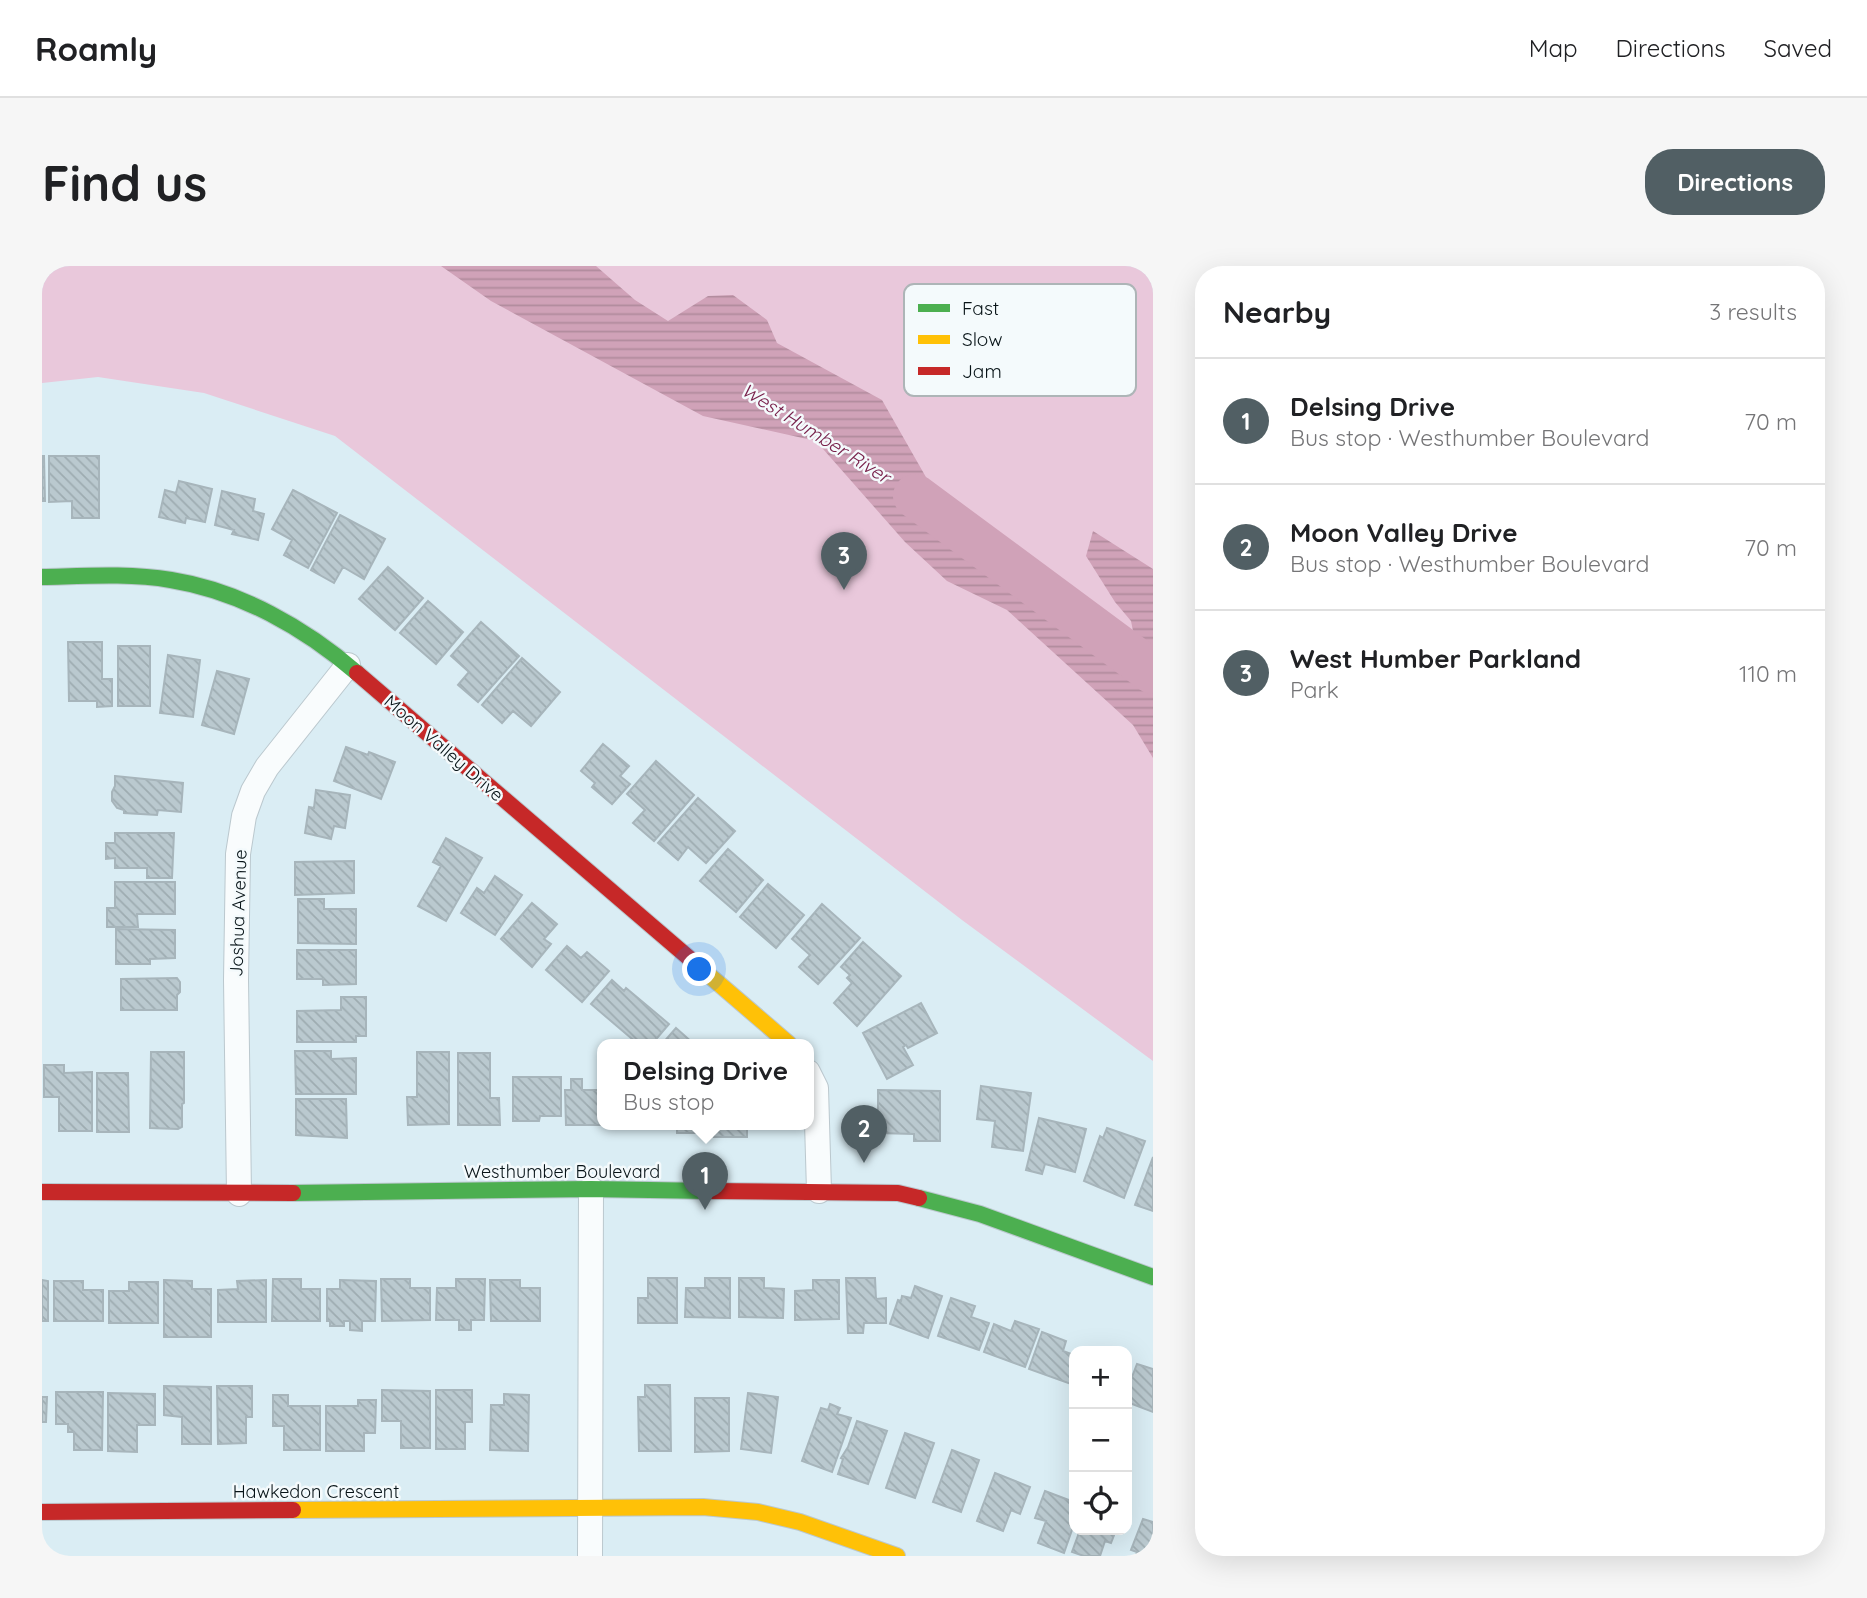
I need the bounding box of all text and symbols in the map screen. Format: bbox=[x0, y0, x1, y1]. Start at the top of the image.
text: Roamly bbox=[35, 28, 157, 69]
text: Map bbox=[1529, 33, 1578, 63]
text: Directions bbox=[1616, 33, 1726, 63]
text: Saved bbox=[1764, 33, 1832, 63]
button: Directions bbox=[1645, 149, 1825, 215]
text: Find us bbox=[42, 152, 207, 213]
legend bbox=[904, 284, 1136, 396]
text: Nearby bbox=[1223, 293, 1331, 331]
text: Fast bbox=[962, 296, 999, 320]
text: 3 results bbox=[1709, 297, 1797, 326]
text: Slow bbox=[962, 327, 1003, 351]
text: Jam bbox=[962, 359, 1002, 383]
water label: West Humber River bbox=[737, 378, 897, 490]
text: Delsing Drive bbox=[1290, 390, 1455, 423]
text: 1 bbox=[1242, 407, 1250, 436]
text: 70 m bbox=[1744, 407, 1797, 436]
text: Bus stop · Westhumber Boulevard bbox=[1290, 423, 1649, 452]
text: Moon Valley Drive bbox=[1290, 516, 1518, 549]
pin: 3 bbox=[821, 532, 867, 590]
text: 2 bbox=[1239, 533, 1253, 562]
text: 70 m bbox=[1744, 533, 1797, 562]
text: Bus stop · Westhumber Boulevard bbox=[1290, 549, 1649, 578]
text: West Humber Parkland bbox=[1290, 642, 1581, 675]
text: 3 bbox=[1240, 659, 1252, 688]
text: 110 m bbox=[1739, 659, 1797, 688]
text: Park bbox=[1290, 675, 1339, 704]
street label: Moon Valley Drive bbox=[379, 690, 509, 806]
street label: Joshua Avenue bbox=[224, 849, 252, 977]
your location bbox=[682, 952, 716, 986]
popup bbox=[597, 1039, 814, 1130]
text: Delsing Drive bbox=[623, 1054, 788, 1087]
text: Bus stop bbox=[623, 1087, 714, 1116]
pin: 2 bbox=[841, 1105, 887, 1163]
pin: 1 bbox=[682, 1152, 728, 1210]
street label: Westhumber Boulevard bbox=[464, 1160, 660, 1183]
map controls bbox=[1069, 1346, 1132, 1535]
button: + bbox=[1069, 1346, 1132, 1409]
button: − bbox=[1069, 1409, 1132, 1472]
button: locate bbox=[1069, 1472, 1132, 1535]
street label: Hawkedon Crescent bbox=[233, 1480, 399, 1503]

